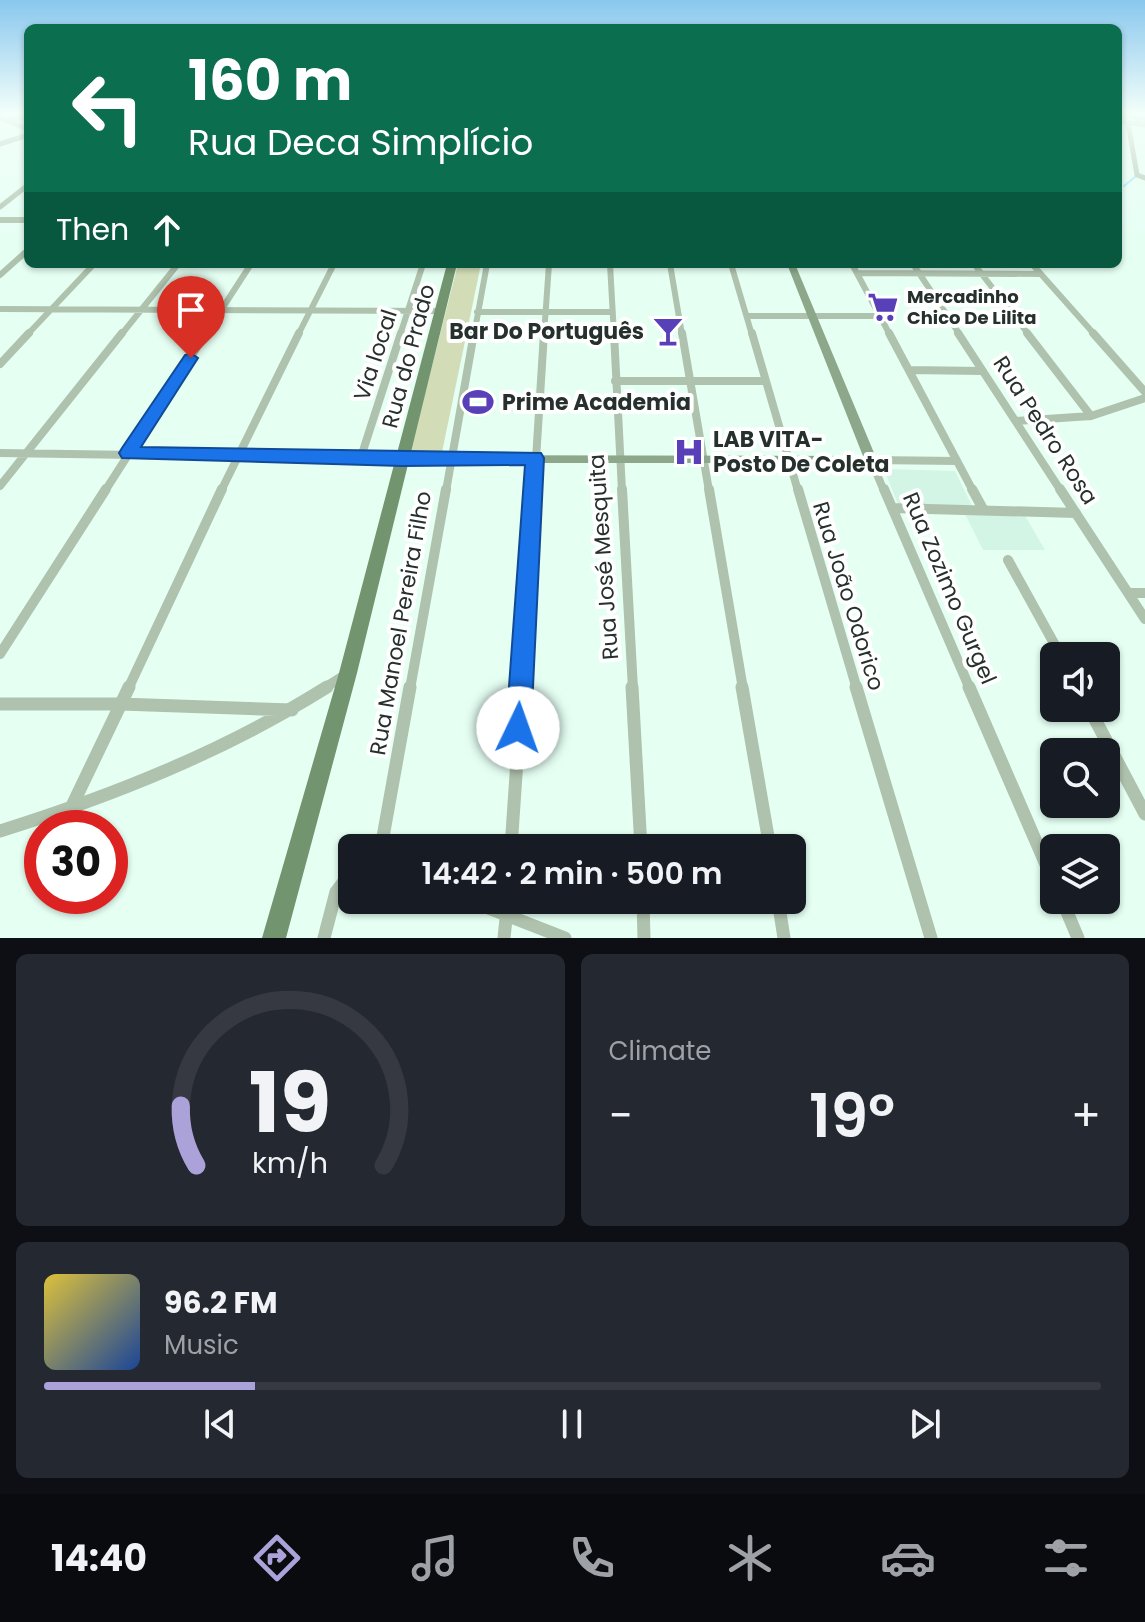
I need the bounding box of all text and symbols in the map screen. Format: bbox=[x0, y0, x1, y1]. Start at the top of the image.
text: 160 m bbox=[188, 41, 352, 120]
icon: left bbox=[56, 56, 160, 160]
text: Rua Deca Simplício bbox=[188, 117, 533, 168]
text: Then bbox=[56, 208, 129, 251]
icon: ahead bbox=[145, 208, 189, 252]
pin bbox=[157, 276, 225, 358]
street label: Rua do Prado bbox=[374, 281, 443, 432]
place label: Mercadinho Chico De Lilita bbox=[907, 284, 1036, 330]
icon: arrive bbox=[169, 288, 213, 332]
supermarket icon: Mercadinho Chico De Lilita bbox=[866, 290, 900, 324]
street label: Via local bbox=[346, 306, 405, 405]
bar icon: Bar Do Português bbox=[651, 314, 685, 348]
place label: Bar Do Português bbox=[449, 316, 644, 347]
street label: Rua Pedro Rosa bbox=[986, 350, 1105, 511]
sports icon: Prime Academia bbox=[461, 385, 495, 419]
place label: Prime Academia bbox=[502, 387, 691, 418]
place label: LAB VITA- Posto De Coleta bbox=[713, 424, 890, 480]
hospital icon: LAB VITA- Posto De Coleta bbox=[672, 435, 706, 469]
street label: Rua José Mesquita bbox=[581, 453, 626, 661]
street label: Rua Zozimo Gurgel bbox=[895, 488, 1004, 689]
street label: Rua Manoel Pereira Filho bbox=[362, 489, 439, 758]
street label: Rua João Odorico bbox=[805, 498, 892, 694]
map controls bbox=[1040, 642, 1120, 914]
button: sound bbox=[1040, 642, 1120, 722]
position arrow bbox=[476, 686, 560, 770]
button: search bbox=[1040, 738, 1120, 818]
speed limit sign: 30 bbox=[24, 810, 128, 914]
button: layers bbox=[1040, 834, 1120, 914]
text: 14:42 · 2 min · 500 m bbox=[421, 852, 723, 895]
text: Climate bbox=[609, 1033, 711, 1069]
text: 19 bbox=[249, 1045, 331, 1161]
text: 19° bbox=[809, 1074, 895, 1158]
text: − bbox=[609, 1085, 633, 1146]
text: + bbox=[1071, 1085, 1101, 1146]
text: km/h bbox=[252, 1143, 328, 1183]
text: 96.2 FM bbox=[164, 1281, 277, 1324]
text: Music bbox=[164, 1327, 239, 1363]
icon: previous bbox=[198, 1402, 242, 1446]
icon: pause bbox=[550, 1402, 594, 1446]
icon: next bbox=[903, 1402, 947, 1446]
icon: directions bbox=[249, 1530, 305, 1586]
icon: music bbox=[407, 1530, 463, 1586]
icon: phone bbox=[564, 1530, 620, 1586]
icon: climate bbox=[722, 1530, 778, 1586]
icon: car bbox=[880, 1530, 936, 1586]
icon: filters bbox=[1038, 1530, 1094, 1586]
text: 14:40 bbox=[51, 1533, 147, 1584]

